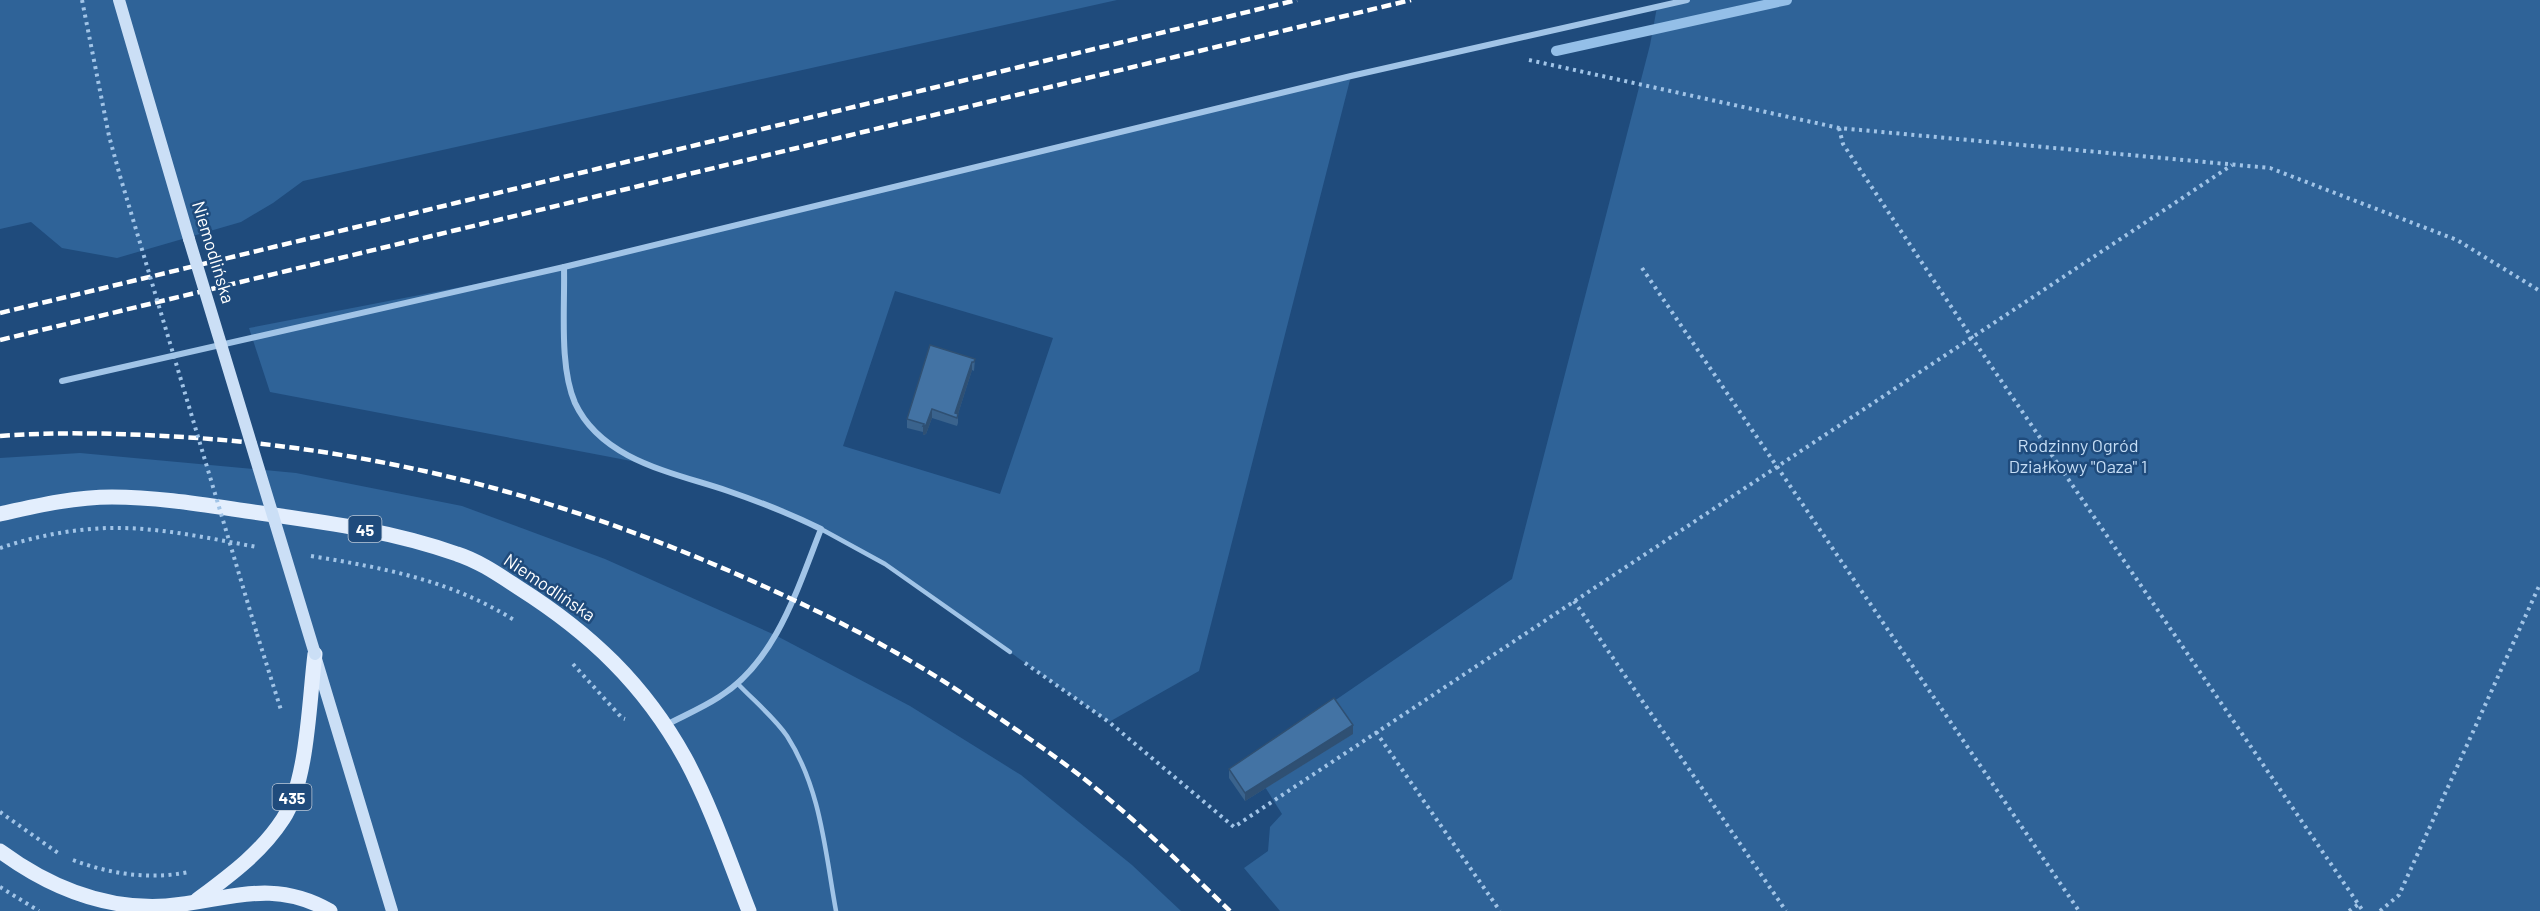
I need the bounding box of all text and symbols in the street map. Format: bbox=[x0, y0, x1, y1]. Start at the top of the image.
street label: Niemodlińska bbox=[188, 198, 240, 306]
park label: Rodzinny Ogród Działkowy "Oaza" 1 bbox=[2009, 434, 2147, 477]
road number: 45 bbox=[348, 516, 382, 542]
street label: Niemodlińska bbox=[500, 548, 600, 626]
road number: 435 bbox=[272, 784, 312, 810]

